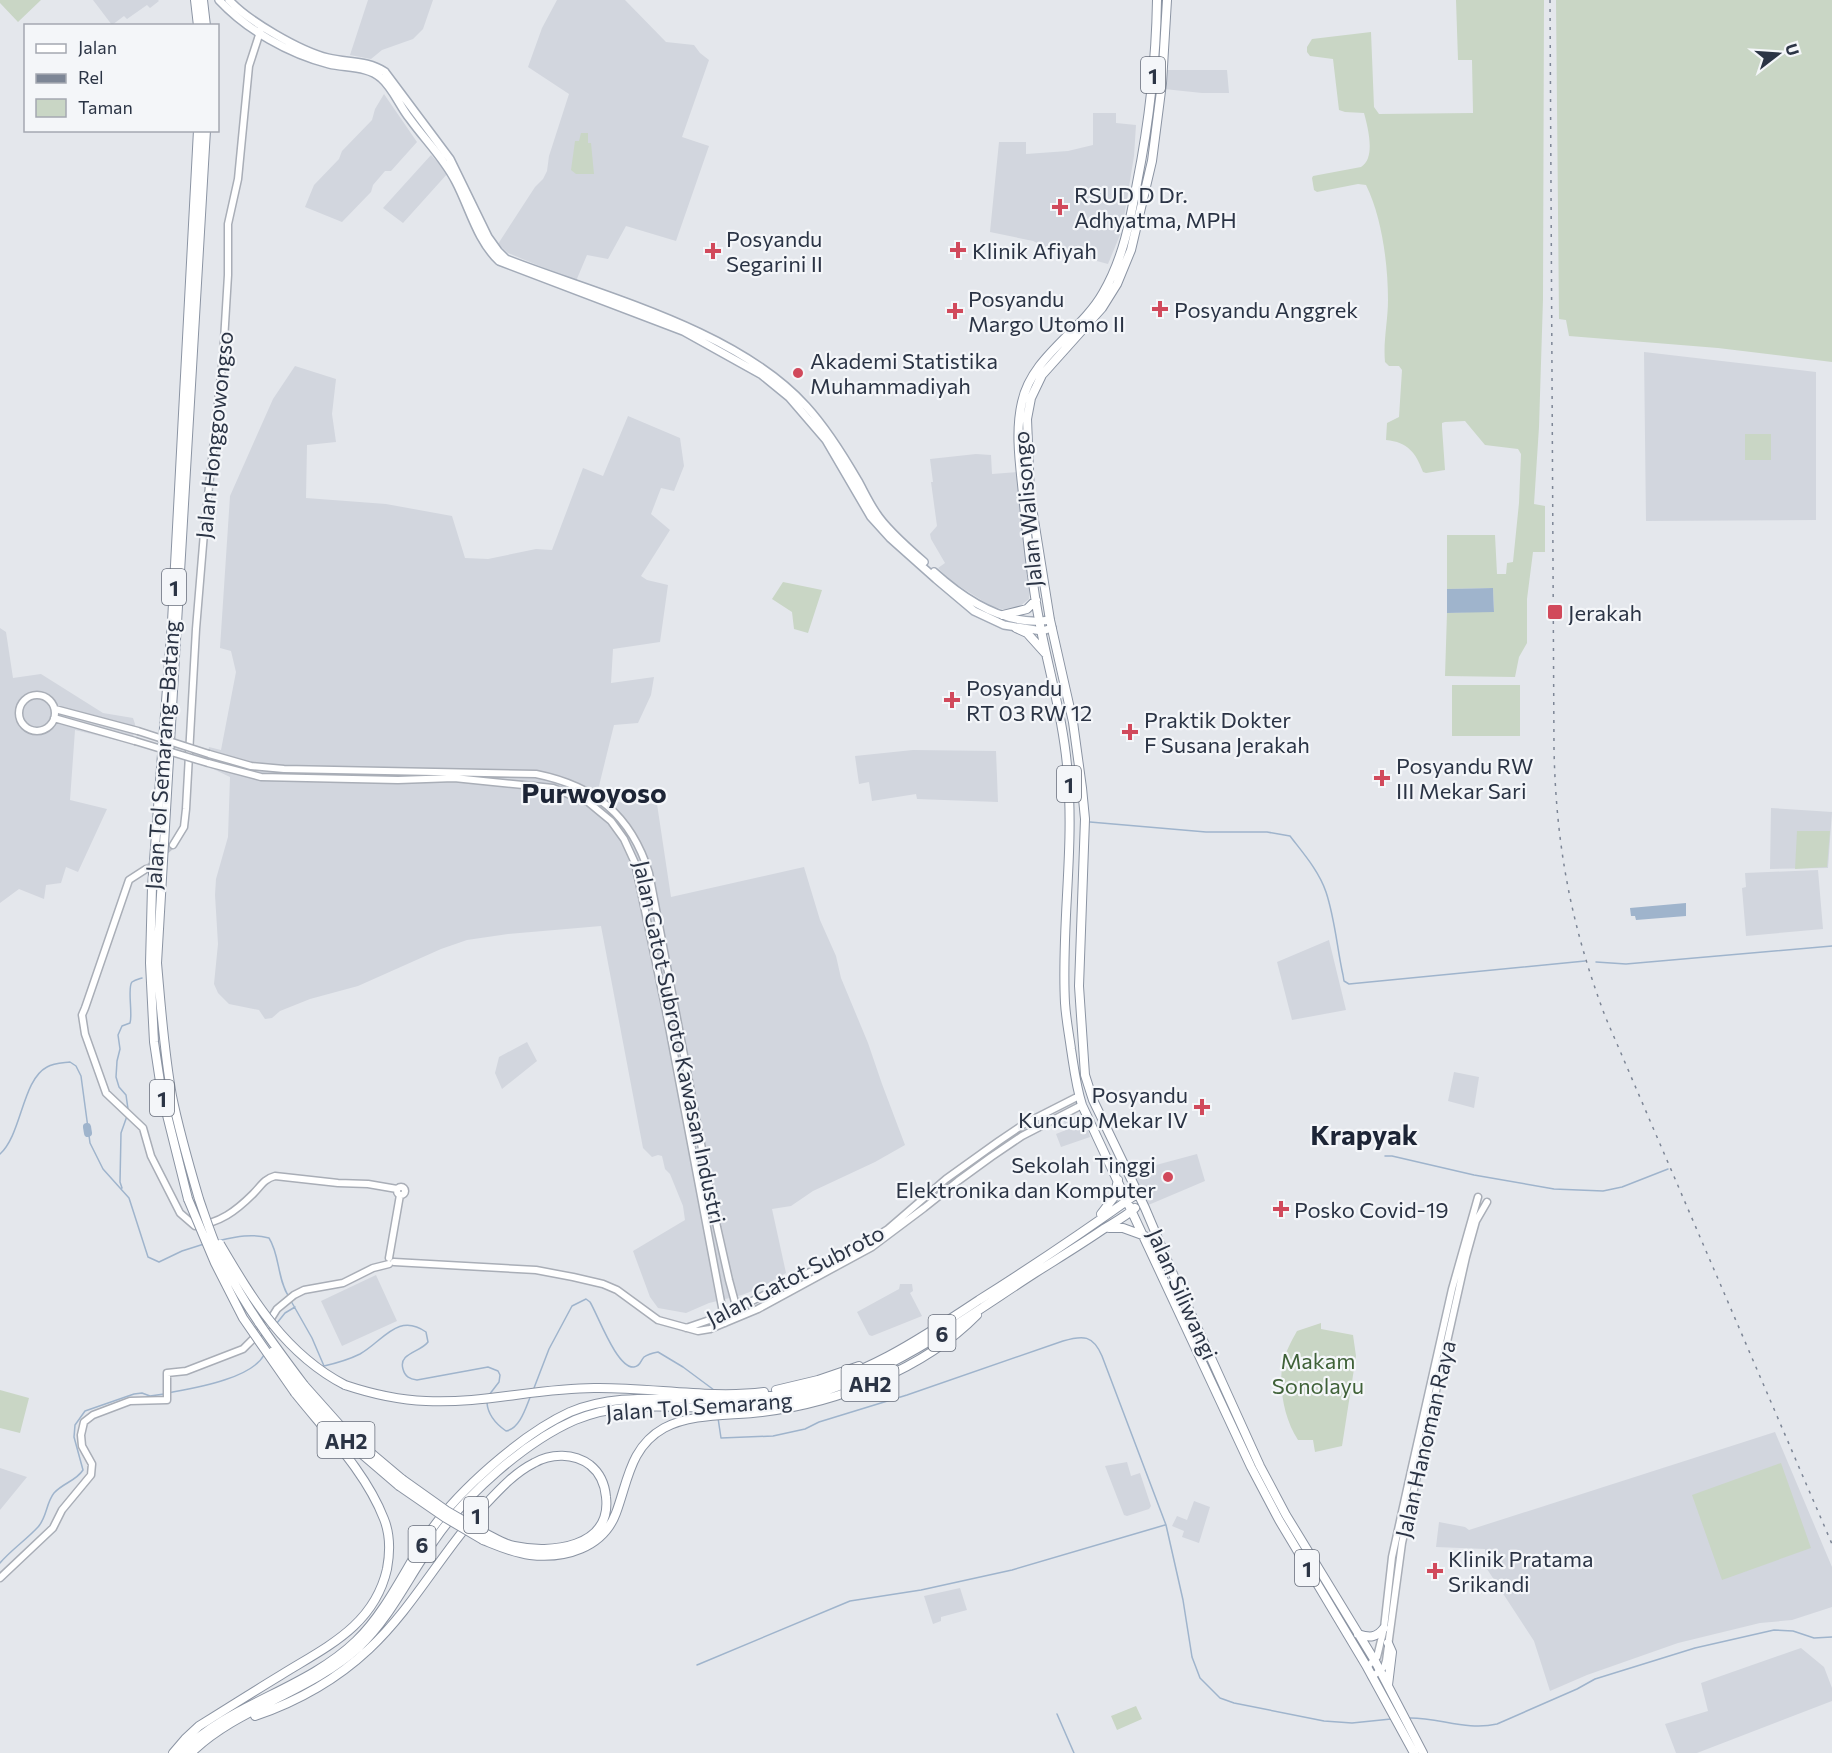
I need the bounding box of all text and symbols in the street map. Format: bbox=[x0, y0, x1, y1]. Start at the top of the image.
legend bbox=[24, 24, 219, 132]
north arrow bbox=[1748, 24, 1808, 84]
text: Jalan bbox=[78, 36, 117, 58]
text: U bbox=[1782, 41, 1804, 58]
road number: 1 bbox=[1141, 57, 1165, 93]
text: Rel bbox=[78, 66, 104, 88]
text: Taman bbox=[78, 96, 133, 118]
place label: RSUD D Dr. Adhyatma, MPH bbox=[1074, 181, 1237, 233]
marker: RSUD D Dr. Adhyatma, MPH bbox=[1051, 198, 1069, 216]
place label: Posyandu Segarini II bbox=[726, 225, 823, 277]
place label: Klinik Afiyah bbox=[972, 237, 1097, 264]
marker: Klinik Afiyah bbox=[949, 241, 967, 259]
marker: Posyandu Segarini II bbox=[704, 242, 722, 260]
place label: Posyandu Margo Utomo II bbox=[968, 285, 1125, 337]
place label: Posyandu Anggrek bbox=[1174, 296, 1358, 323]
marker: Posyandu Anggrek bbox=[1151, 300, 1169, 318]
marker: Posyandu Margo Utomo II bbox=[946, 302, 964, 320]
street label: Jalan Honggowongso bbox=[190, 330, 238, 540]
place label: Akademi Statistika Muhammadiyah bbox=[810, 347, 998, 399]
marker: Akademi Statistika Muhammadiyah bbox=[791, 366, 805, 380]
street label: Jalan Walisongo bbox=[1007, 430, 1047, 588]
road number: 1 bbox=[162, 569, 186, 605]
place label: Jerakah bbox=[1568, 599, 1642, 626]
marker: Jerakah bbox=[1546, 603, 1564, 621]
street label: Jalan Tol Semarang–Batang bbox=[139, 619, 185, 891]
place label: Posyandu RT 03 RW 12 bbox=[966, 674, 1092, 726]
marker: Posyandu RT 03 RW 12 bbox=[943, 691, 961, 709]
place label: Praktik Dokter F Susana Jerakah bbox=[1144, 706, 1310, 758]
marker: Praktik Dokter F Susana Jerakah bbox=[1121, 723, 1139, 741]
place label: Posyandu RW III Mekar Sari bbox=[1396, 752, 1533, 804]
road number: 1 bbox=[1057, 766, 1081, 802]
marker: Posyandu RW III Mekar Sari bbox=[1373, 769, 1391, 787]
district label: Purwoyoso bbox=[521, 775, 667, 809]
street label: Jalan Gatot Subroto Kawasan Industri bbox=[628, 858, 732, 1226]
road number: 1 bbox=[150, 1080, 174, 1116]
place label: Posyandu Kuncup Mekar IV bbox=[1018, 1081, 1188, 1133]
marker: Posyandu Kuncup Mekar IV bbox=[1193, 1098, 1211, 1116]
district label: Krapyak bbox=[1310, 1117, 1418, 1151]
place label: Sekolah Tinggi Elektronika dan Komputer bbox=[895, 1151, 1156, 1203]
marker: Sekolah Tinggi Elektronika dan Komputer bbox=[1161, 1170, 1175, 1184]
place label: Posko Covid-19 bbox=[1294, 1196, 1449, 1223]
marker: Posko Covid-19 bbox=[1272, 1200, 1290, 1218]
street label: Jalan Gatot Subroto bbox=[701, 1218, 889, 1332]
street label: Jalan Siliwangi bbox=[1142, 1224, 1224, 1364]
road number: 6 bbox=[928, 1315, 956, 1351]
street label: Jalan Hanoman Raya bbox=[1389, 1338, 1461, 1540]
park label: Makam Sonolayu bbox=[1272, 1347, 1364, 1399]
road number: AH2 bbox=[842, 1365, 898, 1401]
street label: Jalan Tol Semarang bbox=[605, 1386, 793, 1426]
road number: AH2 bbox=[318, 1422, 374, 1458]
road number: 1 bbox=[464, 1497, 488, 1533]
road number: 6 bbox=[408, 1526, 436, 1562]
place label: Klinik Pratama Srikandi bbox=[1448, 1545, 1594, 1597]
road number: 1 bbox=[1295, 1550, 1319, 1586]
marker: Klinik Pratama Srikandi bbox=[1426, 1562, 1444, 1580]

